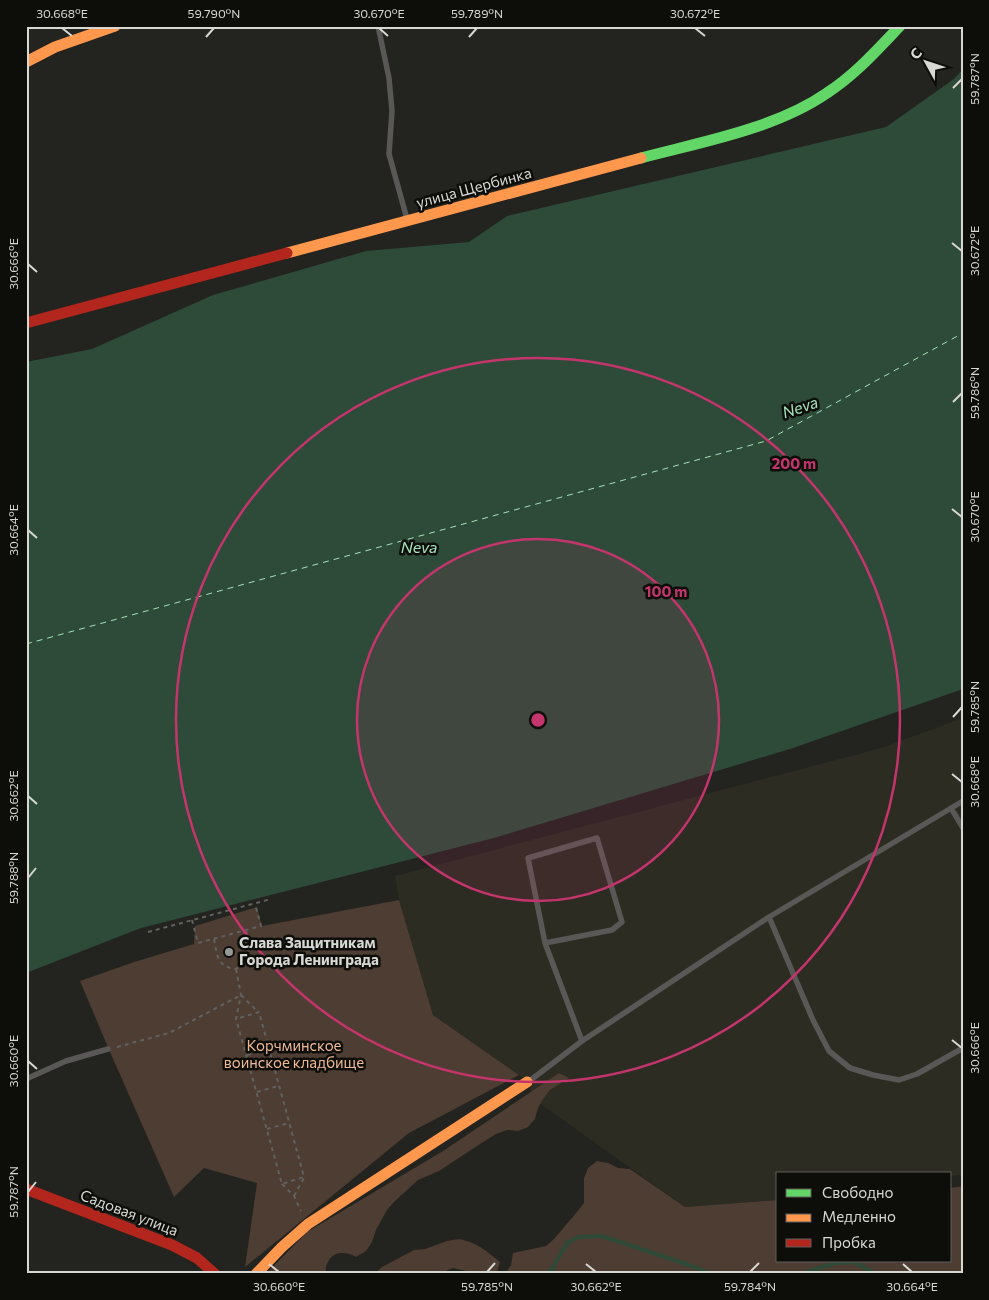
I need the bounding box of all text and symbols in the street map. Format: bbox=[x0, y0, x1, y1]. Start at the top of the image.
text: 30.668°E bbox=[36, 6, 88, 20]
text: 59.790°N bbox=[188, 6, 240, 20]
text: 30.670°E bbox=[353, 6, 405, 20]
text: 59.789°N bbox=[451, 6, 503, 20]
text: 30.672°E bbox=[670, 6, 720, 20]
north arrow bbox=[902, 38, 952, 88]
text: С bbox=[906, 44, 925, 62]
text: 59.787°N bbox=[967, 53, 981, 105]
street label: улица Щербинка bbox=[414, 163, 533, 211]
text: 30.672°E bbox=[967, 226, 981, 276]
text: 30.666°E bbox=[6, 238, 20, 290]
text: 59.786°N bbox=[967, 367, 981, 419]
water label: Neva bbox=[779, 392, 820, 421]
text: 200 m bbox=[772, 454, 816, 472]
text: 30.670°E bbox=[967, 491, 981, 543]
text: 30.664°E bbox=[6, 504, 20, 556]
water label: Neva bbox=[401, 537, 437, 556]
text: 100 m bbox=[645, 582, 687, 600]
text: 59.785°N bbox=[967, 681, 981, 733]
centre of rings bbox=[529, 711, 547, 729]
text: 30.668°E bbox=[967, 756, 981, 808]
text: 30.662°E bbox=[6, 770, 20, 822]
text: 59.788°N bbox=[6, 852, 20, 904]
place label: Слава Защитникам Города Ленинграда bbox=[239, 933, 379, 968]
marker: Слава Защитникам Города Ленинграда bbox=[223, 946, 235, 958]
text: 30.666°E bbox=[967, 1022, 981, 1074]
text: 30.660°E bbox=[6, 1035, 20, 1087]
park label: Корчминское воинское кладбище bbox=[224, 1036, 364, 1071]
text: 59.787°N bbox=[6, 1166, 20, 1218]
legend bbox=[776, 1172, 952, 1262]
text: Свободно bbox=[822, 1183, 893, 1201]
street label: Садовая улица bbox=[78, 1185, 181, 1239]
text: Медленно bbox=[822, 1207, 896, 1225]
text: Пробка bbox=[822, 1233, 876, 1251]
text: 30.660°E bbox=[253, 1279, 305, 1293]
text: 59.785°N bbox=[461, 1279, 513, 1293]
text: 30.662°E bbox=[570, 1279, 622, 1293]
text: 59.784°N bbox=[724, 1279, 776, 1293]
text: 30.664°E bbox=[886, 1279, 938, 1293]

